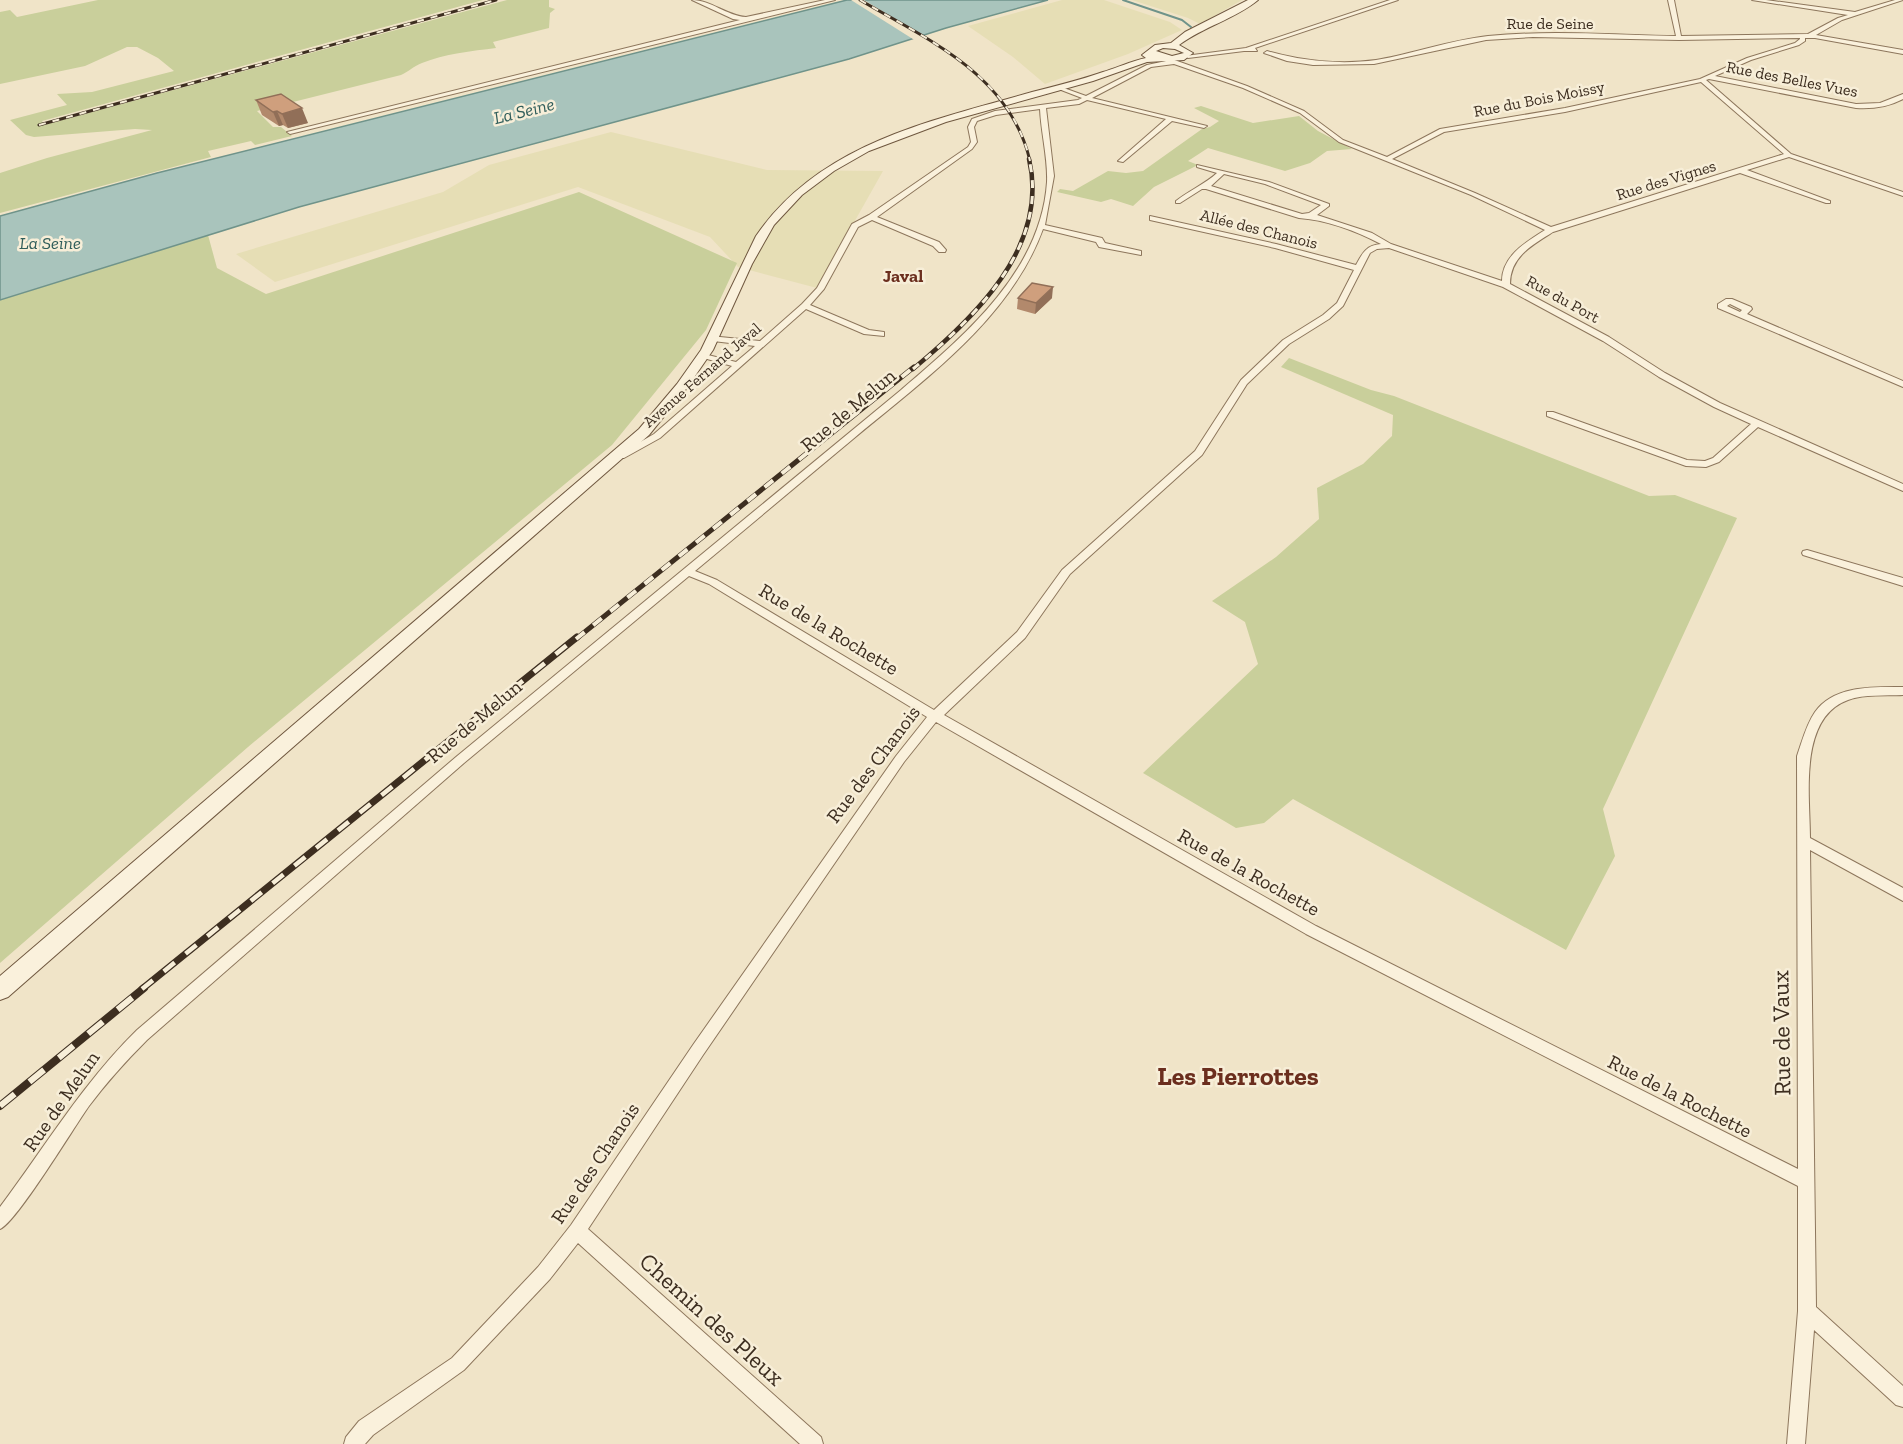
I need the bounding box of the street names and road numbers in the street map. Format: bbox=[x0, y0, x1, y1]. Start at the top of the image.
street label: Rue de Seine bbox=[1506, 14, 1594, 33]
street label: Rue des Belles Vues bbox=[1725, 57, 1859, 101]
street label: Rue du Bois Moissy bbox=[1472, 77, 1607, 121]
street label: Rue des Vignes bbox=[1614, 156, 1718, 204]
street label: Allée des Chanois bbox=[1198, 205, 1320, 253]
street label: Rue du Port bbox=[1523, 271, 1603, 327]
street label: Avenue Fernand Javal bbox=[639, 319, 765, 431]
street label: Rue de Melun bbox=[795, 363, 901, 457]
street label: Rue de la Rochette bbox=[755, 578, 903, 680]
street label: Rue de Melun bbox=[421, 674, 527, 768]
street label: Rue des Chanois bbox=[821, 700, 925, 828]
street label: Rue de la Rochette bbox=[1174, 823, 1324, 921]
street label: Rue de Vaux bbox=[1765, 970, 1797, 1096]
street label: Rue de Melun bbox=[18, 1046, 105, 1156]
street label: Rue de la Rochette bbox=[1604, 1049, 1756, 1143]
street label: Rue des Chanois bbox=[546, 1098, 644, 1228]
street label: Chemin des Pleux bbox=[634, 1246, 790, 1392]

